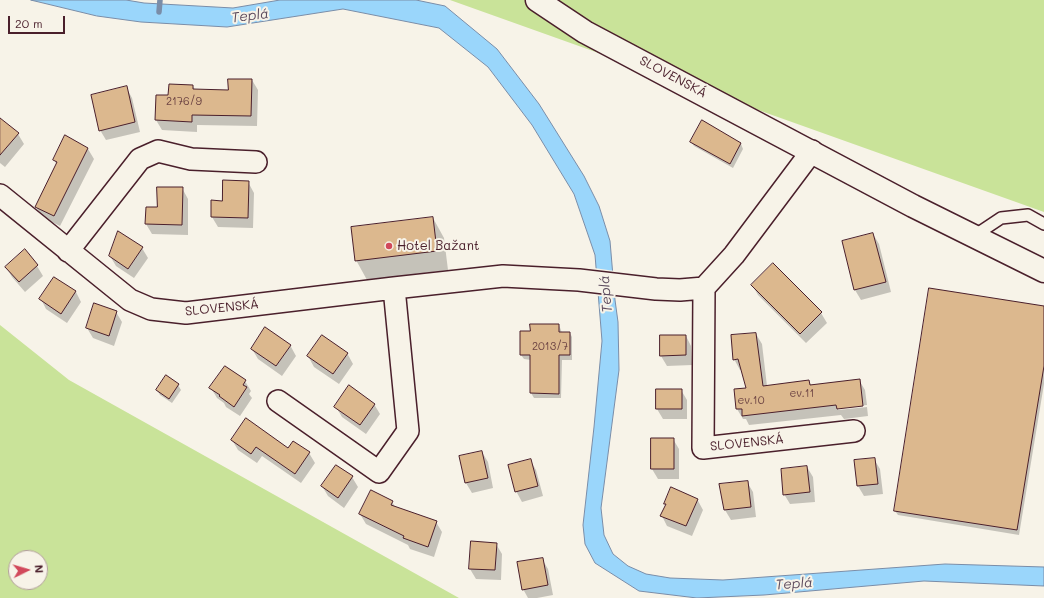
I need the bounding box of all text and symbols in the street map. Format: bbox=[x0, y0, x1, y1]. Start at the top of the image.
water label: Teplá bbox=[230, 5, 270, 27]
scale bar bbox=[10, 8, 67, 34]
text: 20 m bbox=[15, 15, 43, 31]
street label: SLOVENSKÁ bbox=[637, 53, 709, 101]
house number: 2176/9 bbox=[166, 95, 202, 109]
place label: Hotel Bažant bbox=[397, 238, 480, 254]
marker: Hotel Bažant bbox=[384, 241, 394, 251]
water label: Teplá bbox=[596, 275, 616, 313]
street label: SLOVENSKÁ bbox=[184, 296, 260, 320]
house number: 2013/7 bbox=[532, 340, 568, 354]
house number: ev.11 bbox=[789, 387, 815, 401]
house number: ev.10 bbox=[738, 394, 764, 408]
street label: SLOVENSKÁ bbox=[709, 431, 785, 455]
north arrow bbox=[8, 550, 48, 590]
text: N bbox=[32, 564, 47, 574]
water label: Teplá bbox=[775, 574, 813, 594]

